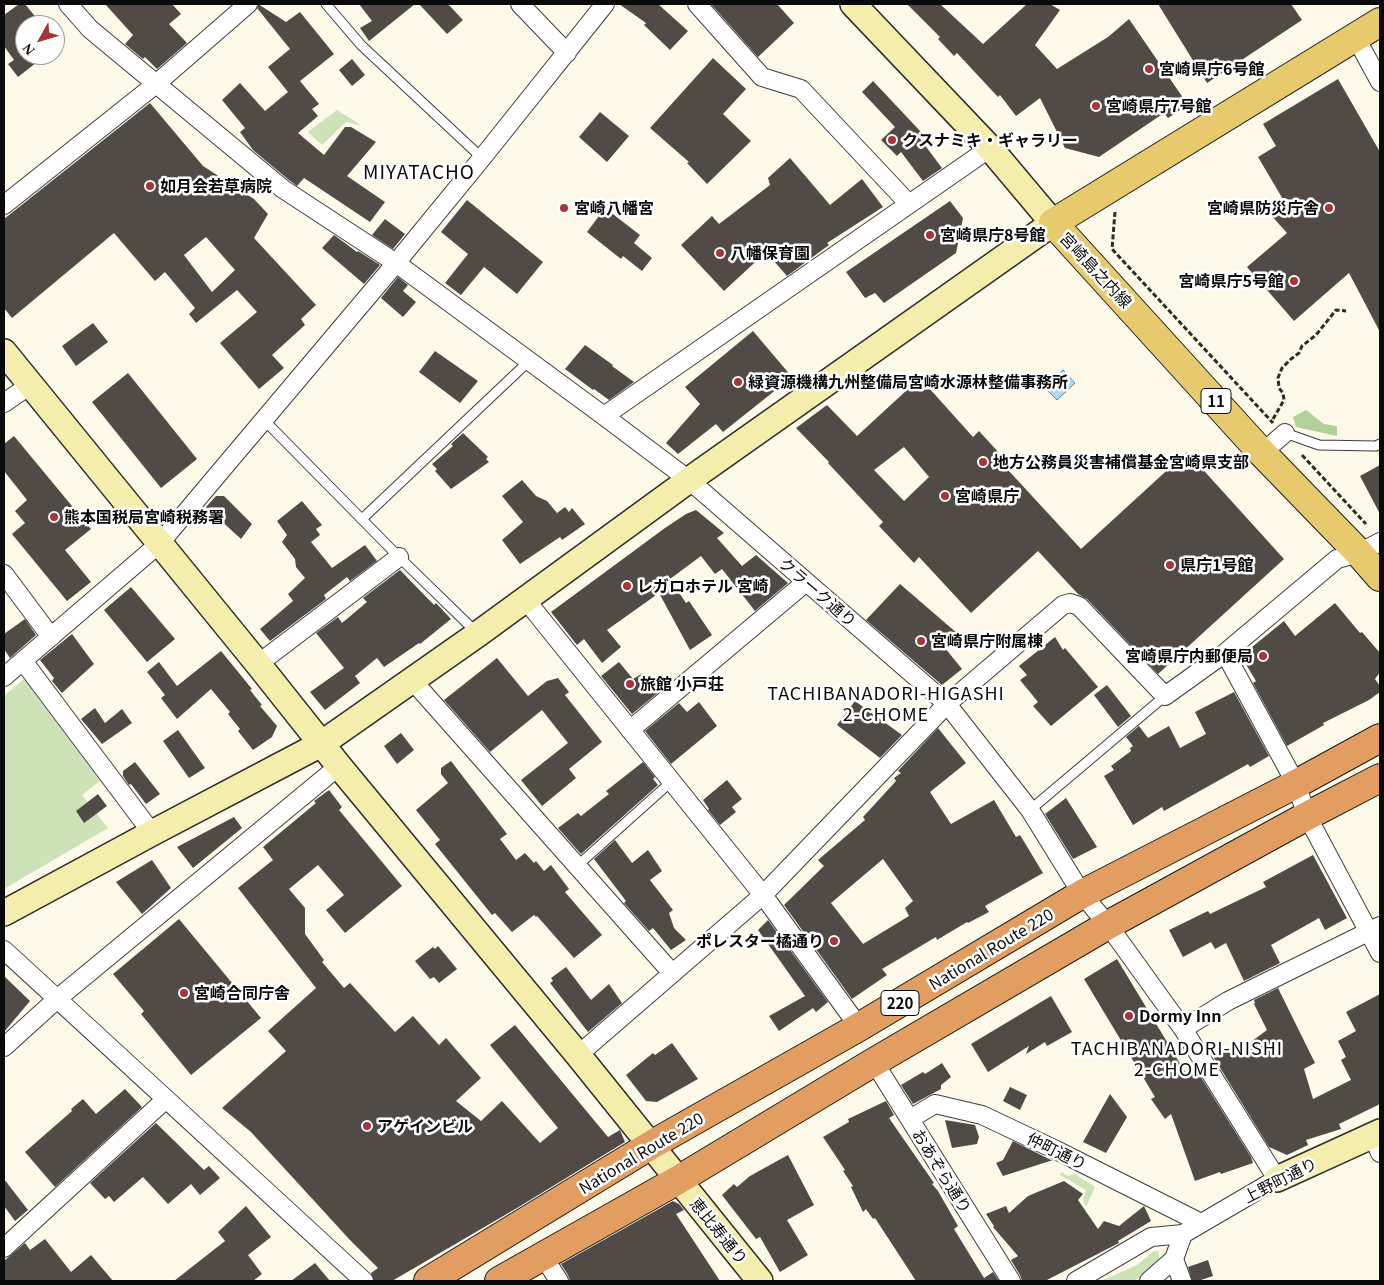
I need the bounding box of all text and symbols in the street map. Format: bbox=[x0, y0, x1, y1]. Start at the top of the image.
north arrow bbox=[15, 15, 65, 65]
text: N bbox=[20, 40, 38, 58]
place label: 宮崎県庁6号館 bbox=[1159, 59, 1264, 79]
marker: 宮崎県庁6号館 bbox=[1143, 63, 1155, 75]
place label: 宮崎県庁7号館 bbox=[1106, 96, 1211, 116]
marker: 宮崎県庁7号館 bbox=[1090, 100, 1102, 112]
place label: クスナミキ・ギャラリー bbox=[902, 130, 1078, 150]
marker: クスナミキ・ギャラリー bbox=[886, 134, 898, 146]
district label: MIYATACHO bbox=[362, 161, 476, 183]
place label: 如月会若草病院 bbox=[160, 176, 272, 196]
marker: 如月会若草病院 bbox=[144, 180, 156, 192]
place label: 宮崎八幡宮 bbox=[574, 198, 654, 218]
place label: 宮崎県防災庁舎 bbox=[1207, 198, 1319, 218]
marker: 宮崎八幡宮 bbox=[558, 202, 570, 214]
marker: 宮崎県防災庁舎 bbox=[1323, 202, 1335, 214]
place label: 宮崎県庁8号館 bbox=[940, 225, 1045, 245]
street label: 宮崎島之内線 bbox=[1056, 228, 1136, 312]
marker: 宮崎県庁8号館 bbox=[924, 229, 936, 241]
place label: 八幡保育園 bbox=[730, 243, 810, 263]
marker: 八幡保育園 bbox=[714, 247, 726, 259]
place label: 宮崎県庁5号館 bbox=[1179, 271, 1284, 291]
marker: 宮崎県庁5号館 bbox=[1288, 275, 1300, 287]
place label: 緑資源機構九州整備局宮崎水源林整備事務所 bbox=[748, 372, 1068, 392]
marker: 緑資源機構九州整備局宮崎水源林整備事務所 bbox=[732, 376, 744, 388]
road number: 11 bbox=[1201, 388, 1231, 414]
place label: 地方公務員災害補償基金宮崎県支部 bbox=[993, 452, 1249, 472]
marker: 地方公務員災害補償基金宮崎県支部 bbox=[977, 456, 989, 468]
place label: 宮崎県庁 bbox=[955, 486, 1019, 506]
marker: 宮崎県庁 bbox=[939, 490, 951, 502]
place label: 熊本国税局宮崎税務署 bbox=[64, 507, 224, 527]
marker: 熊本国税局宮崎税務署 bbox=[48, 511, 60, 523]
street label: クラーク通り bbox=[775, 553, 861, 631]
place label: 県庁1号館 bbox=[1180, 555, 1253, 575]
marker: 県庁1号館 bbox=[1164, 559, 1176, 571]
place label: レガロホテル 宮崎 bbox=[637, 576, 769, 596]
marker: レガロホテル 宮崎 bbox=[621, 580, 633, 592]
place label: 宮崎県庁附属棟 bbox=[931, 631, 1043, 651]
marker: 宮崎県庁附属棟 bbox=[915, 635, 927, 647]
place label: 宮崎県庁内郵便局 bbox=[1125, 646, 1253, 666]
marker: 宮崎県庁内郵便局 bbox=[1257, 650, 1269, 662]
place label: 旅館 小戸荘 bbox=[640, 674, 724, 694]
marker: 旅館 小戸荘 bbox=[624, 678, 636, 690]
district label: TACHIBANADORI-HIGASHI 2-CHOME bbox=[765, 682, 1007, 724]
street label: National Route 220 bbox=[925, 904, 1057, 994]
place label: ポレスター橘通り bbox=[696, 931, 824, 951]
marker: ポレスター橘通り bbox=[828, 935, 840, 947]
place label: 宮崎合同庁舎 bbox=[194, 983, 290, 1003]
marker: 宮崎合同庁舎 bbox=[178, 987, 190, 999]
road number: 220 bbox=[881, 990, 919, 1016]
place label: Dormy Inn bbox=[1139, 1006, 1221, 1026]
marker: Dormy Inn bbox=[1123, 1010, 1135, 1022]
district label: TACHIBANADORI-NISHI 2-CHOME bbox=[1068, 1037, 1286, 1080]
street label: National Route 220 bbox=[575, 1108, 707, 1198]
place label: アゲインビル bbox=[377, 1116, 473, 1136]
marker: アゲインビル bbox=[361, 1120, 373, 1132]
street label: おあぞら通り bbox=[908, 1125, 976, 1217]
street label: 仲町通り bbox=[1024, 1128, 1090, 1174]
street label: 上野町通り bbox=[1240, 1153, 1320, 1207]
street label: 恵比寿通り bbox=[686, 1194, 752, 1268]

